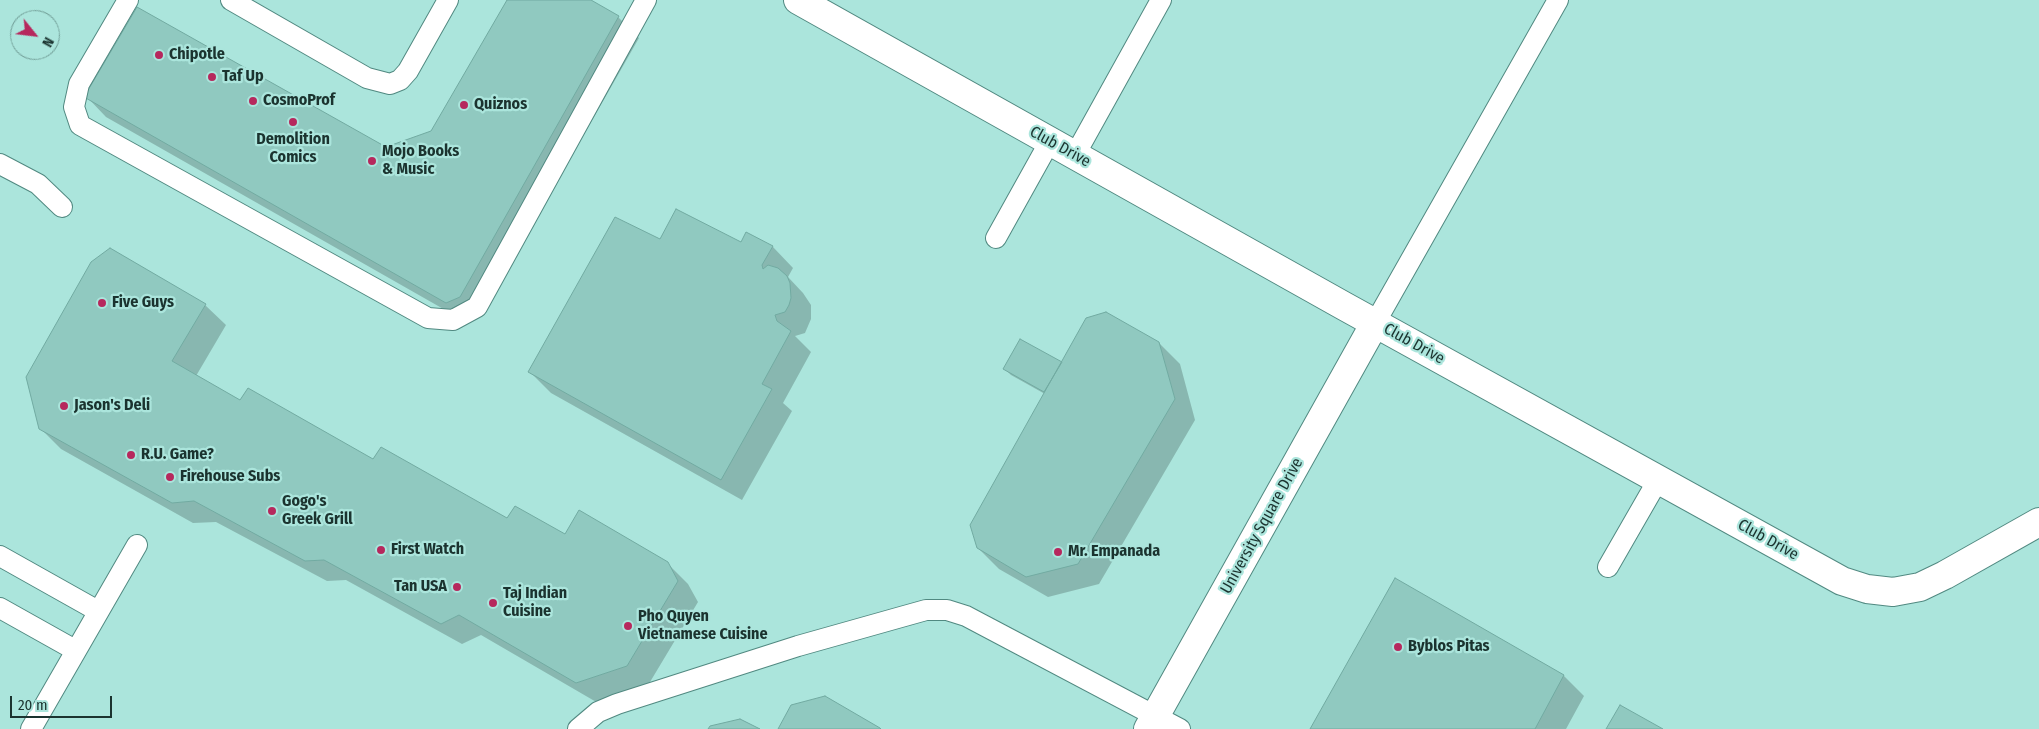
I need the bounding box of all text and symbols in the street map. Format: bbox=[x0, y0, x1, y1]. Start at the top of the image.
north arrow bbox=[10, 10, 60, 60]
text: N bbox=[38, 34, 57, 50]
place label: Chipotle bbox=[169, 45, 225, 65]
marker: Chipotle bbox=[153, 49, 165, 61]
place label: Taf Up bbox=[222, 67, 264, 87]
marker: Taf Up bbox=[206, 71, 218, 83]
place label: CosmoProf bbox=[263, 91, 335, 111]
marker: CosmoProf bbox=[247, 95, 259, 107]
place label: Quiznos bbox=[474, 95, 527, 115]
marker: Quiznos bbox=[458, 99, 470, 111]
marker: Demolition Comics bbox=[287, 116, 299, 128]
street label: Club Drive bbox=[1026, 122, 1094, 172]
place label: Demolition Comics bbox=[256, 130, 330, 168]
place label: Mojo Books & Music bbox=[382, 142, 459, 180]
marker: Mojo Books & Music bbox=[366, 155, 378, 167]
place label: Five Guys bbox=[112, 293, 174, 313]
marker: Five Guys bbox=[96, 297, 108, 309]
street label: Club Drive bbox=[1380, 319, 1448, 369]
place label: Jason's Deli bbox=[74, 396, 150, 416]
marker: Jason's Deli bbox=[58, 400, 70, 412]
place label: R.U. Game? bbox=[141, 445, 214, 465]
marker: R.U. Game? bbox=[125, 449, 137, 461]
street label: University Square Drive bbox=[1217, 455, 1307, 597]
place label: Firehouse Subs bbox=[180, 467, 280, 487]
marker: Firehouse Subs bbox=[164, 471, 176, 483]
place label: Gogo's Greek Grill bbox=[282, 492, 353, 530]
marker: Gogo's Greek Grill bbox=[266, 505, 278, 517]
street label: Club Drive bbox=[1734, 515, 1802, 565]
place label: First Watch bbox=[391, 540, 464, 560]
place label: Mr. Empanada bbox=[1068, 542, 1160, 562]
marker: First Watch bbox=[375, 544, 387, 556]
marker: Mr. Empanada bbox=[1052, 546, 1064, 558]
place label: Tan USA bbox=[394, 577, 447, 597]
marker: Tan USA bbox=[451, 581, 463, 593]
place label: Taj Indian Cuisine bbox=[503, 584, 567, 622]
marker: Taj Indian Cuisine bbox=[487, 597, 499, 609]
place label: Pho Quyen Vietnamese Cuisine bbox=[638, 607, 768, 645]
marker: Pho Quyen Vietnamese Cuisine bbox=[622, 620, 634, 632]
place label: Byblos Pitas bbox=[1408, 637, 1490, 657]
marker: Byblos Pitas bbox=[1392, 641, 1404, 653]
scale bar bbox=[12, 686, 115, 718]
text: 20 m bbox=[18, 696, 48, 714]

